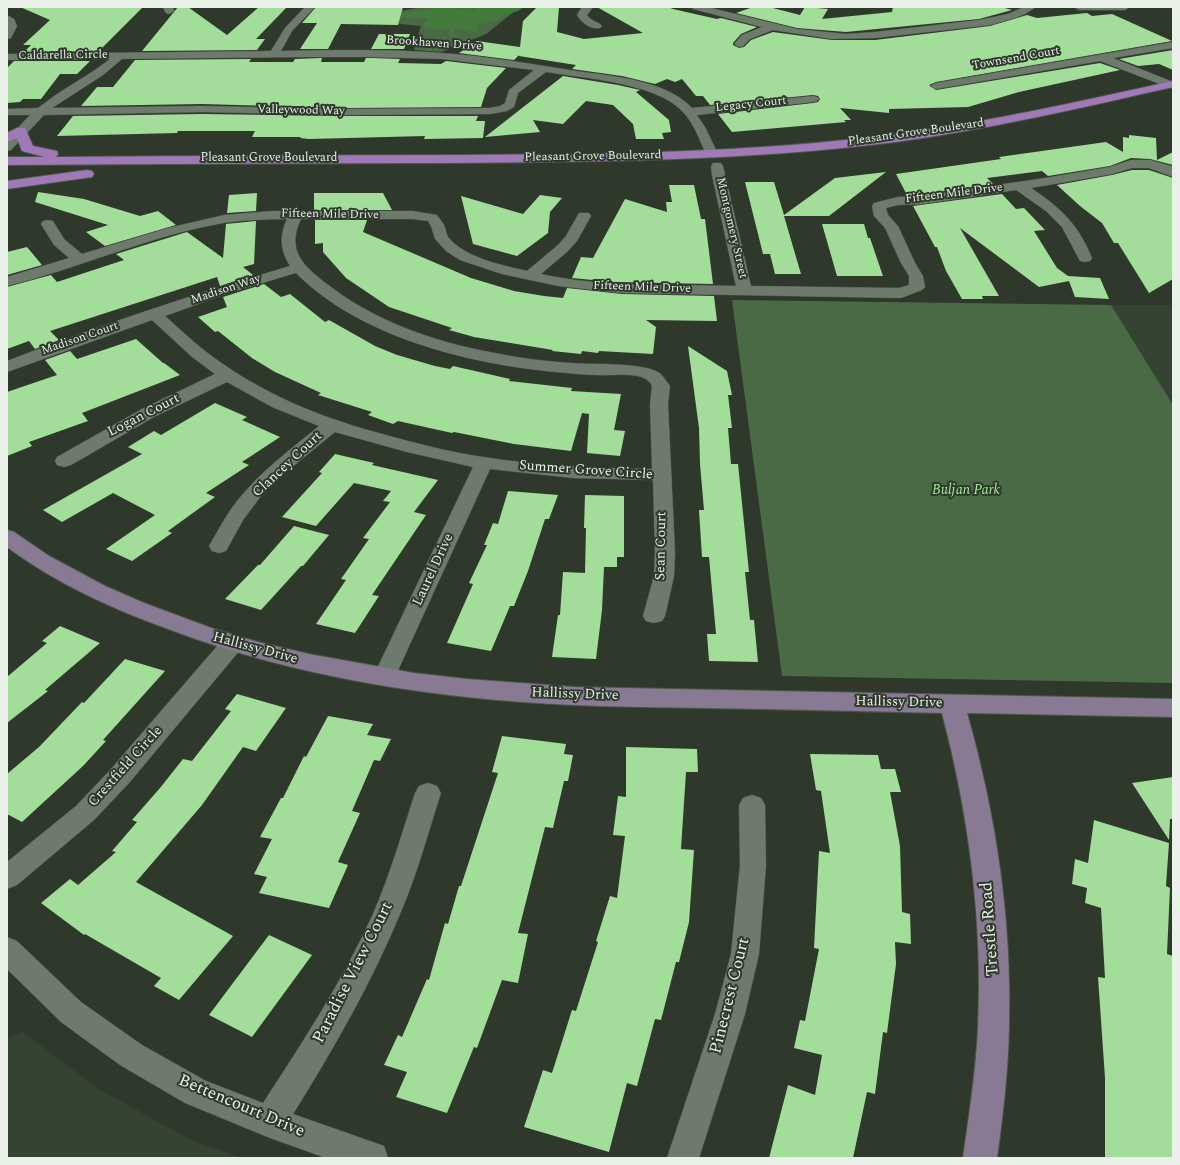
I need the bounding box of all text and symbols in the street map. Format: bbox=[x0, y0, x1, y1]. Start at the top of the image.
street label: Brookhaven Drive bbox=[386, 33, 482, 55]
street label: Townsend Court bbox=[971, 44, 1061, 74]
street label: Caldarella Circle bbox=[18, 48, 108, 64]
street label: Legacy Court bbox=[715, 94, 787, 116]
street label: Valleywood Way bbox=[257, 103, 345, 119]
street label: Pleasant Grove Boulevard bbox=[847, 116, 985, 150]
street label: Pleasant Grove Boulevard bbox=[524, 149, 662, 165]
street label: Pleasant Grove Boulevard bbox=[201, 152, 337, 166]
street label: Montgomery Street bbox=[712, 176, 750, 280]
street label: Fifteen Mile Drive bbox=[905, 181, 1003, 207]
street label: Fifteen Mile Drive bbox=[281, 207, 379, 223]
street label: Madison Way bbox=[189, 272, 263, 308]
street label: Fifteen Mile Drive bbox=[593, 279, 691, 297]
street label: Madison Court bbox=[40, 319, 120, 359]
street label: Logan Court bbox=[105, 391, 183, 441]
street label: Clancey Court bbox=[250, 428, 326, 502]
street label: Summer Grove Circle bbox=[519, 458, 653, 484]
park label: Buljan Park bbox=[932, 483, 1000, 499]
street label: Sean Court bbox=[653, 511, 671, 581]
street label: Laurel Drive bbox=[410, 531, 458, 609]
street label: Hallissy Drive bbox=[211, 630, 299, 668]
street label: Hallissy Drive bbox=[531, 685, 619, 705]
street label: Hallissy Drive bbox=[855, 694, 943, 712]
street label: Crestfield Circle bbox=[85, 723, 167, 811]
street label: Trestle Road bbox=[978, 881, 1004, 977]
street label: Paradise View Court bbox=[310, 899, 398, 1047]
street label: Pinecrest Court bbox=[707, 936, 755, 1056]
street label: Bettencourt Drive bbox=[175, 1071, 307, 1143]

